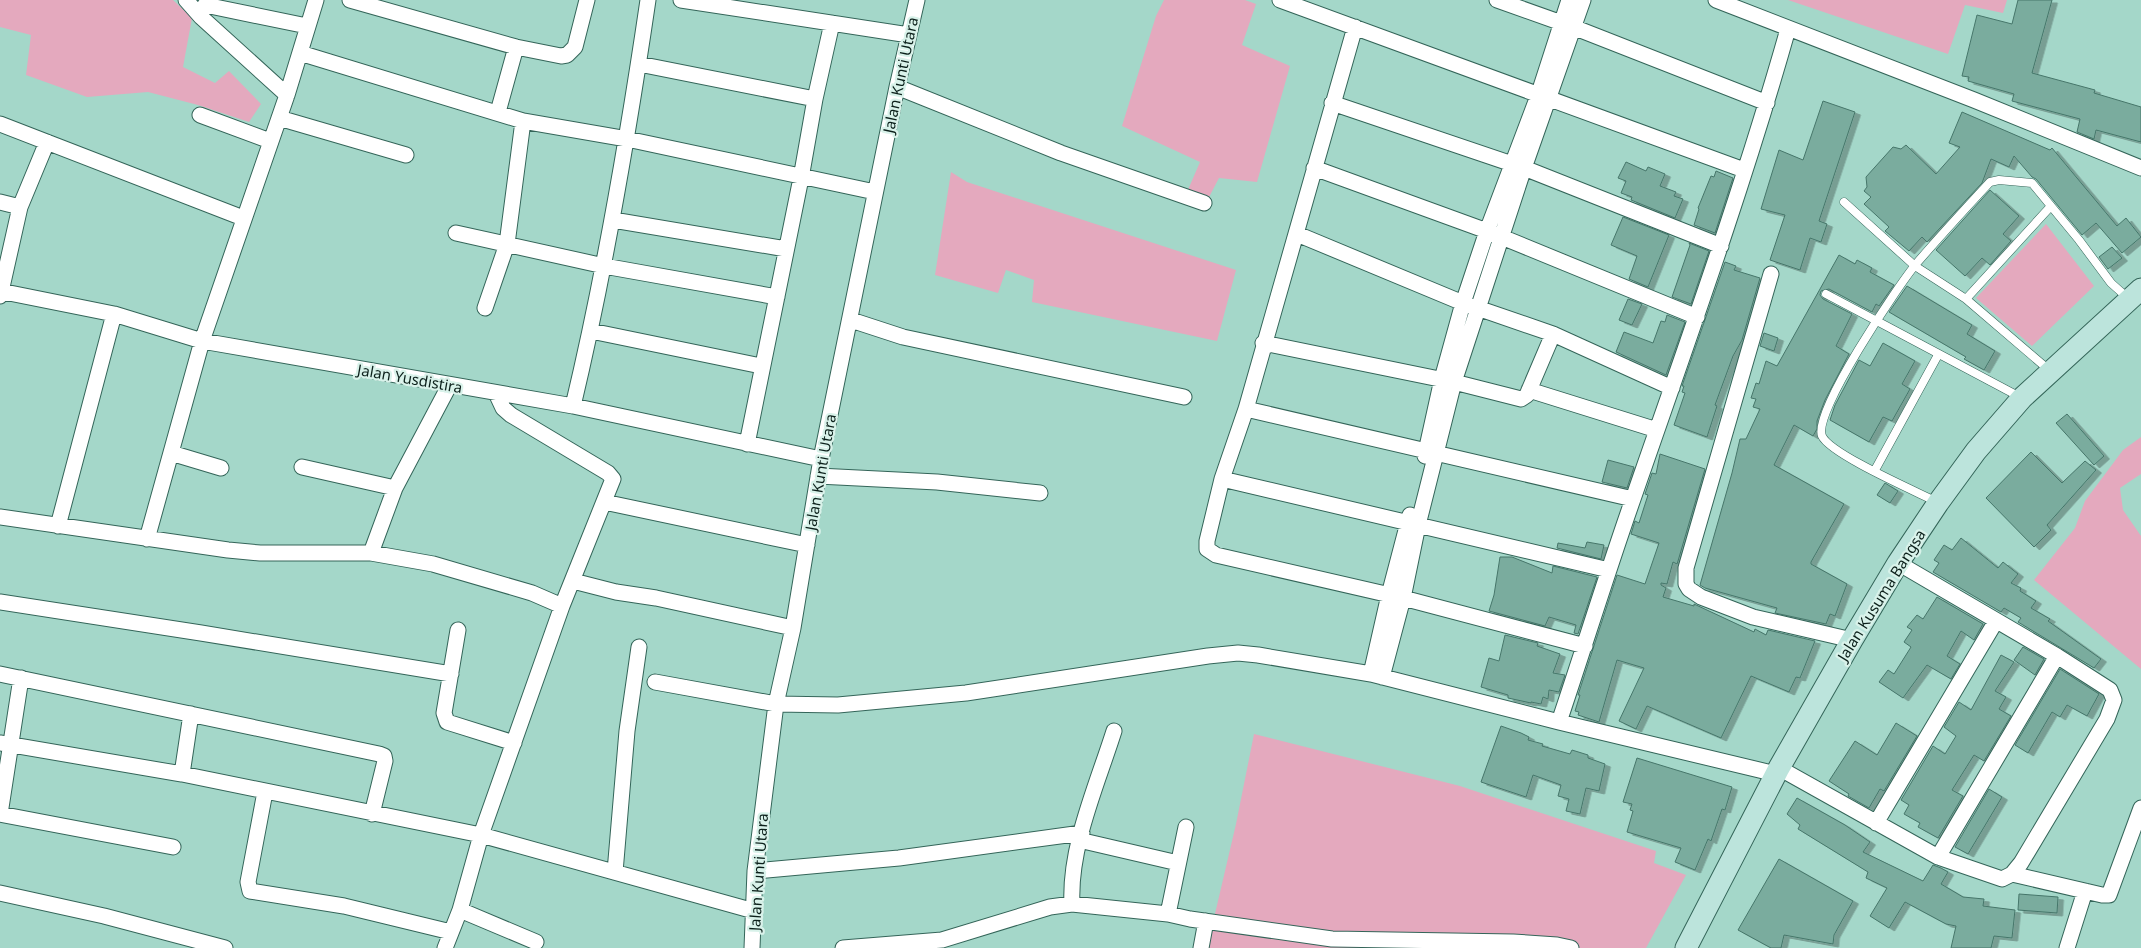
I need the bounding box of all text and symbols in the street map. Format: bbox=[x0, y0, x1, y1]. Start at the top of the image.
street label: Jalan Kunti Utara bbox=[878, 15, 922, 137]
street label: Jalan Yusdistira bbox=[354, 359, 464, 397]
street label: Jalan Kunti Utara bbox=[800, 412, 840, 534]
street label: Jalan Kusuma Bangsa bbox=[1831, 525, 1930, 666]
street label: Jalan Kunti Utara bbox=[744, 812, 772, 934]

